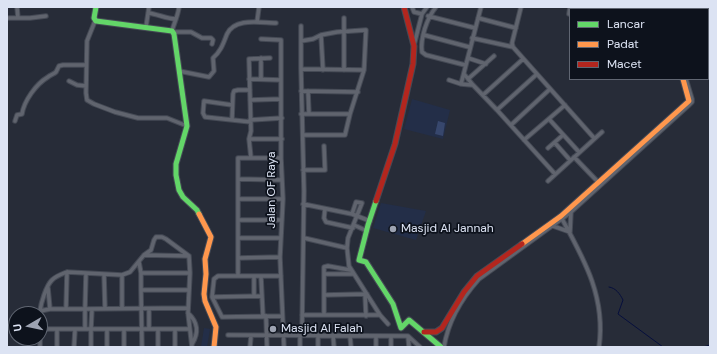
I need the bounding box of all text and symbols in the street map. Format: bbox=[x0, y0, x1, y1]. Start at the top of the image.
legend bbox=[569, 8, 709, 80]
text: Lancar bbox=[607, 16, 645, 32]
text: Padat bbox=[607, 36, 639, 52]
text: Macet bbox=[607, 56, 642, 72]
street label: Jalan OF Raya bbox=[265, 152, 279, 228]
place label: Masjid Al Jannah bbox=[401, 222, 494, 236]
marker: Masjid Al Jannah bbox=[388, 224, 398, 234]
north arrow bbox=[8, 306, 48, 346]
place label: Masjid Al Falah bbox=[281, 322, 363, 336]
text: U bbox=[10, 323, 25, 333]
marker: Masjid Al Falah bbox=[268, 324, 278, 334]

